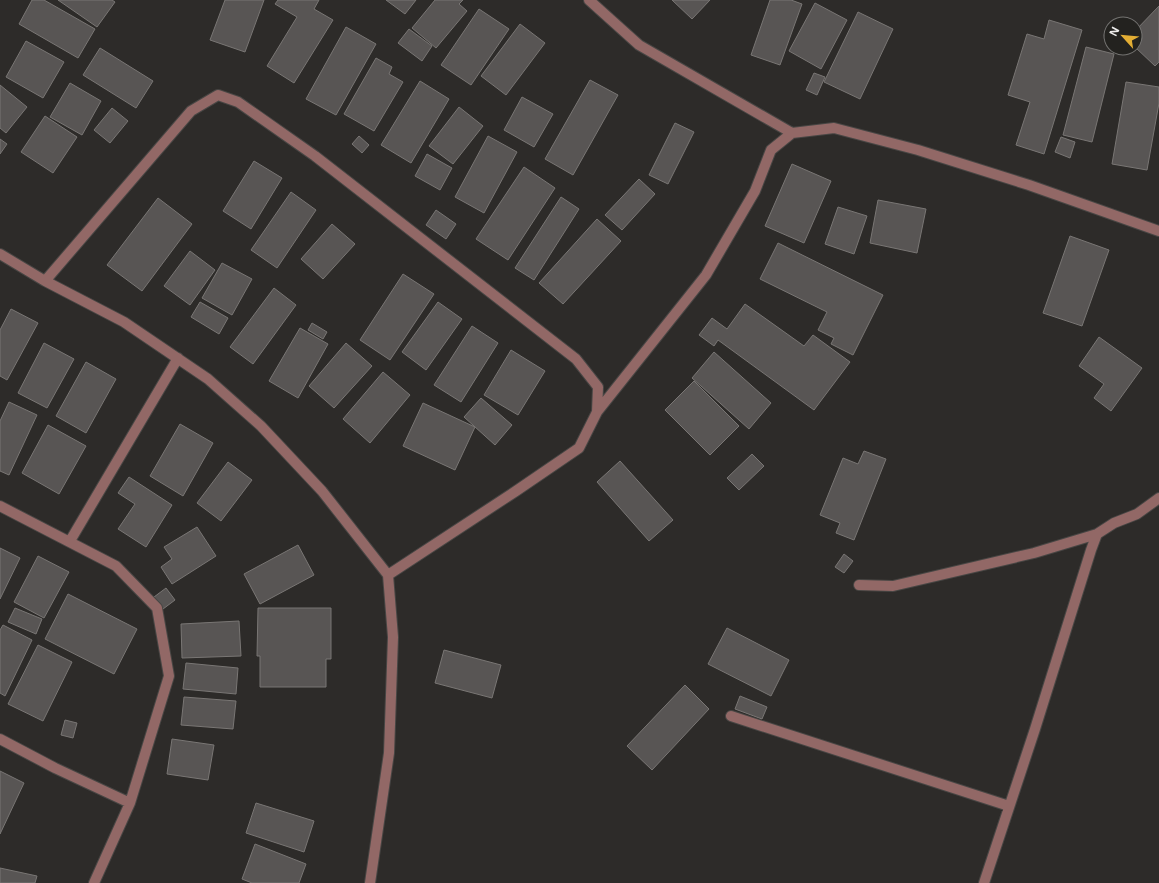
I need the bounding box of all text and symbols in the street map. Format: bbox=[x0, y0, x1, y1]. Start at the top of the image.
north arrow bbox=[1103, 16, 1143, 56]
text: N bbox=[1105, 24, 1122, 39]

